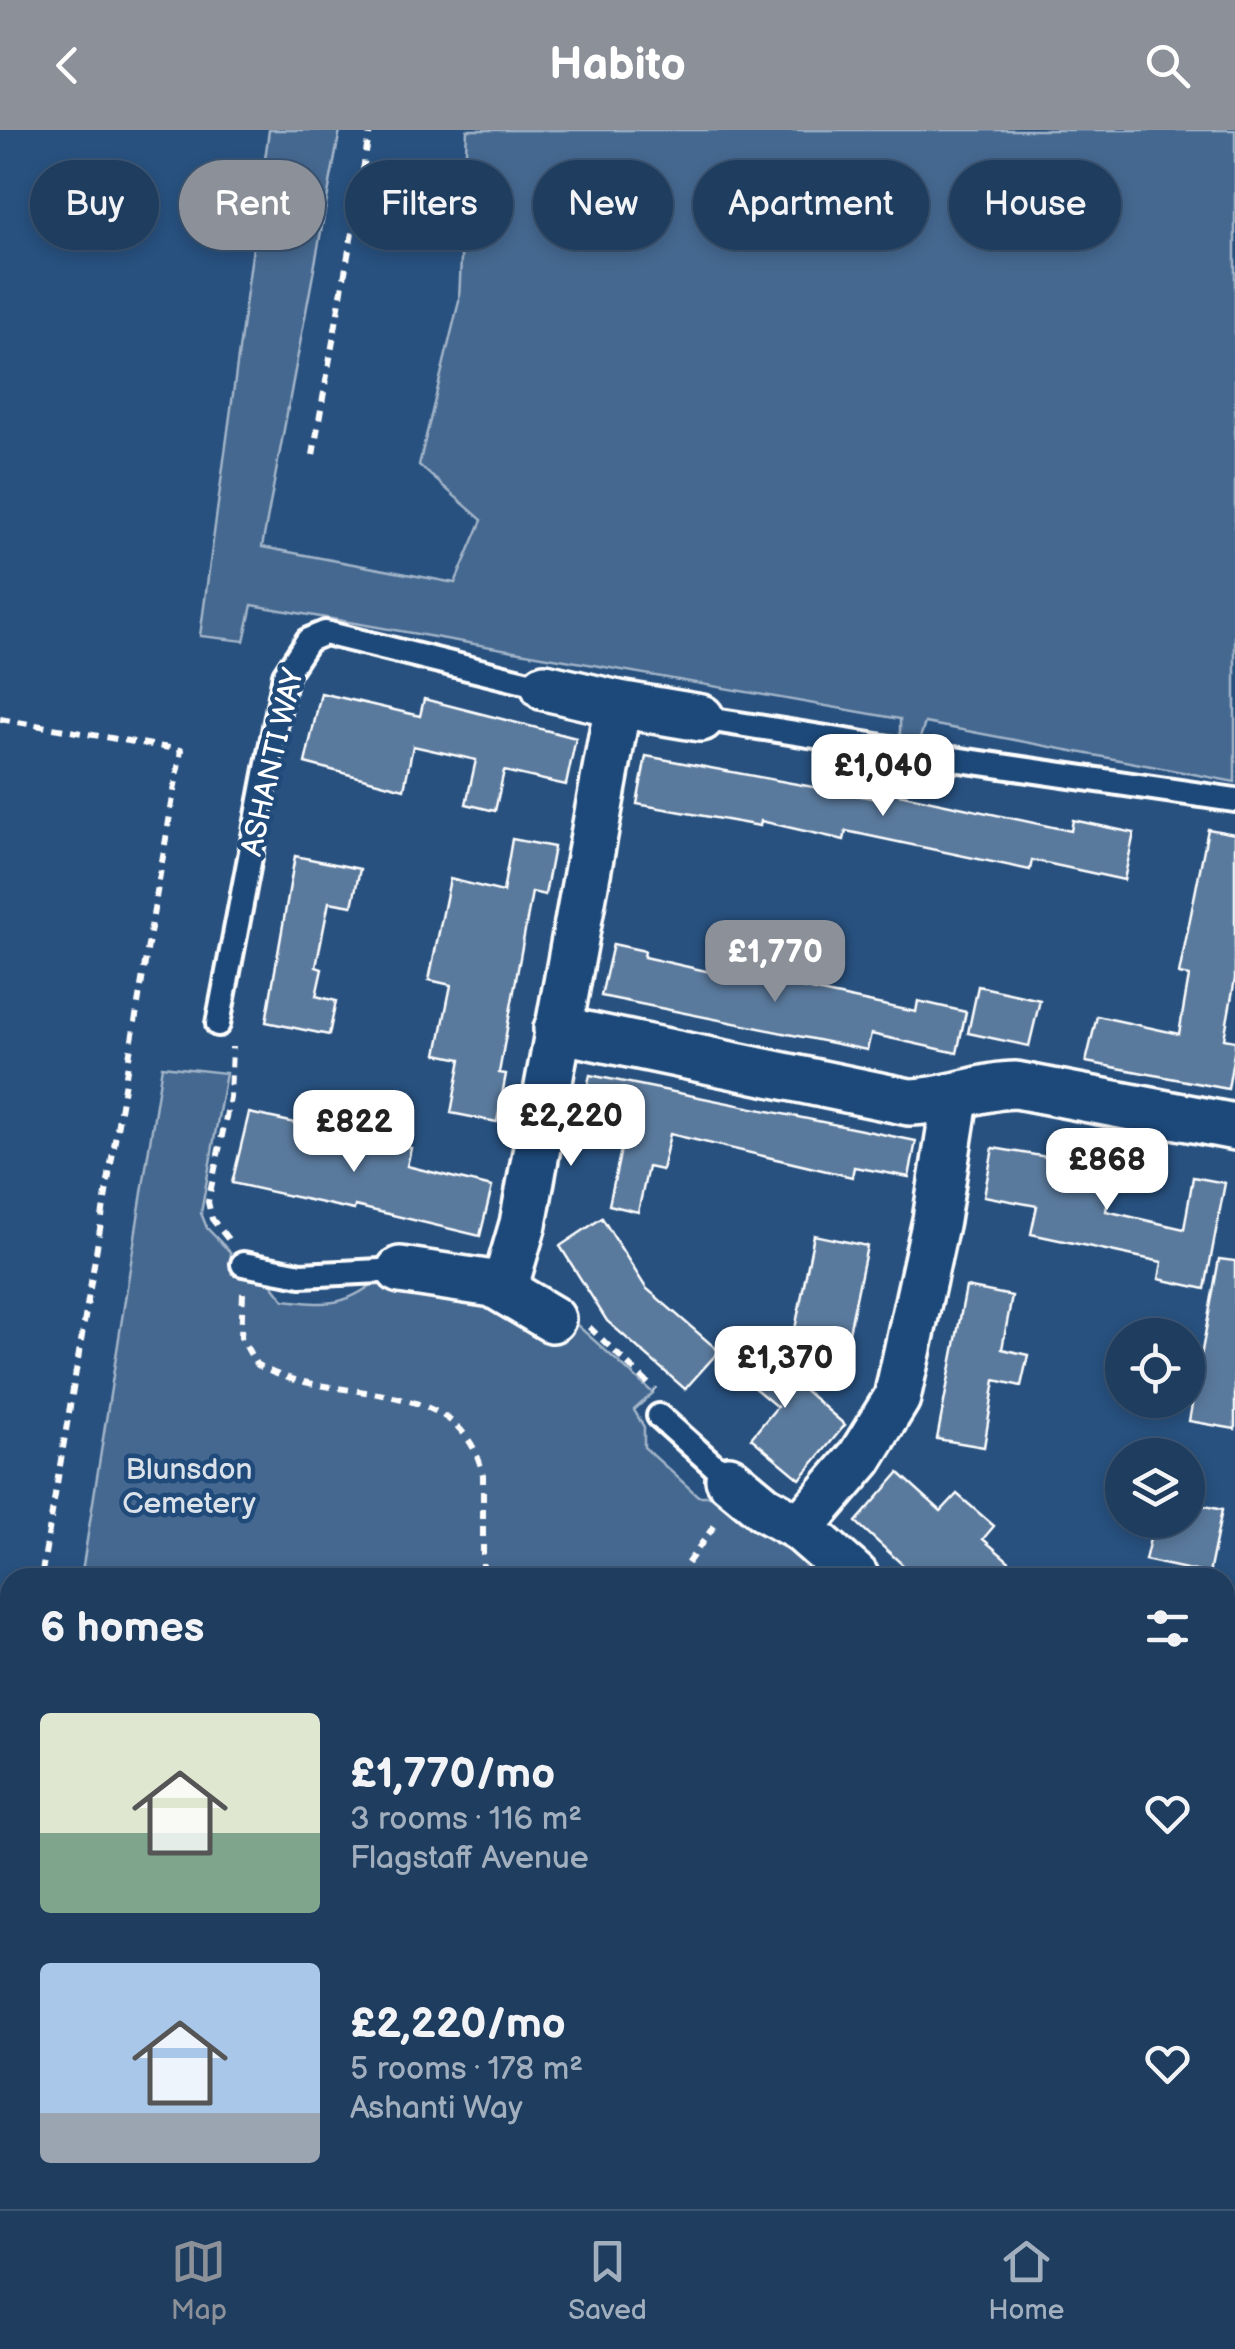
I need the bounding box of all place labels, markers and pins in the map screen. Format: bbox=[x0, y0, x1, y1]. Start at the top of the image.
pin: £1,040 bbox=[802, 734, 964, 819]
pin: £1,770 bbox=[694, 920, 856, 1005]
pin: £2,220 bbox=[490, 1084, 652, 1169]
pin: £822 bbox=[295, 1090, 413, 1175]
pin: £868 bbox=[1048, 1128, 1166, 1213]
pin: £1,370 bbox=[704, 1326, 866, 1411]

